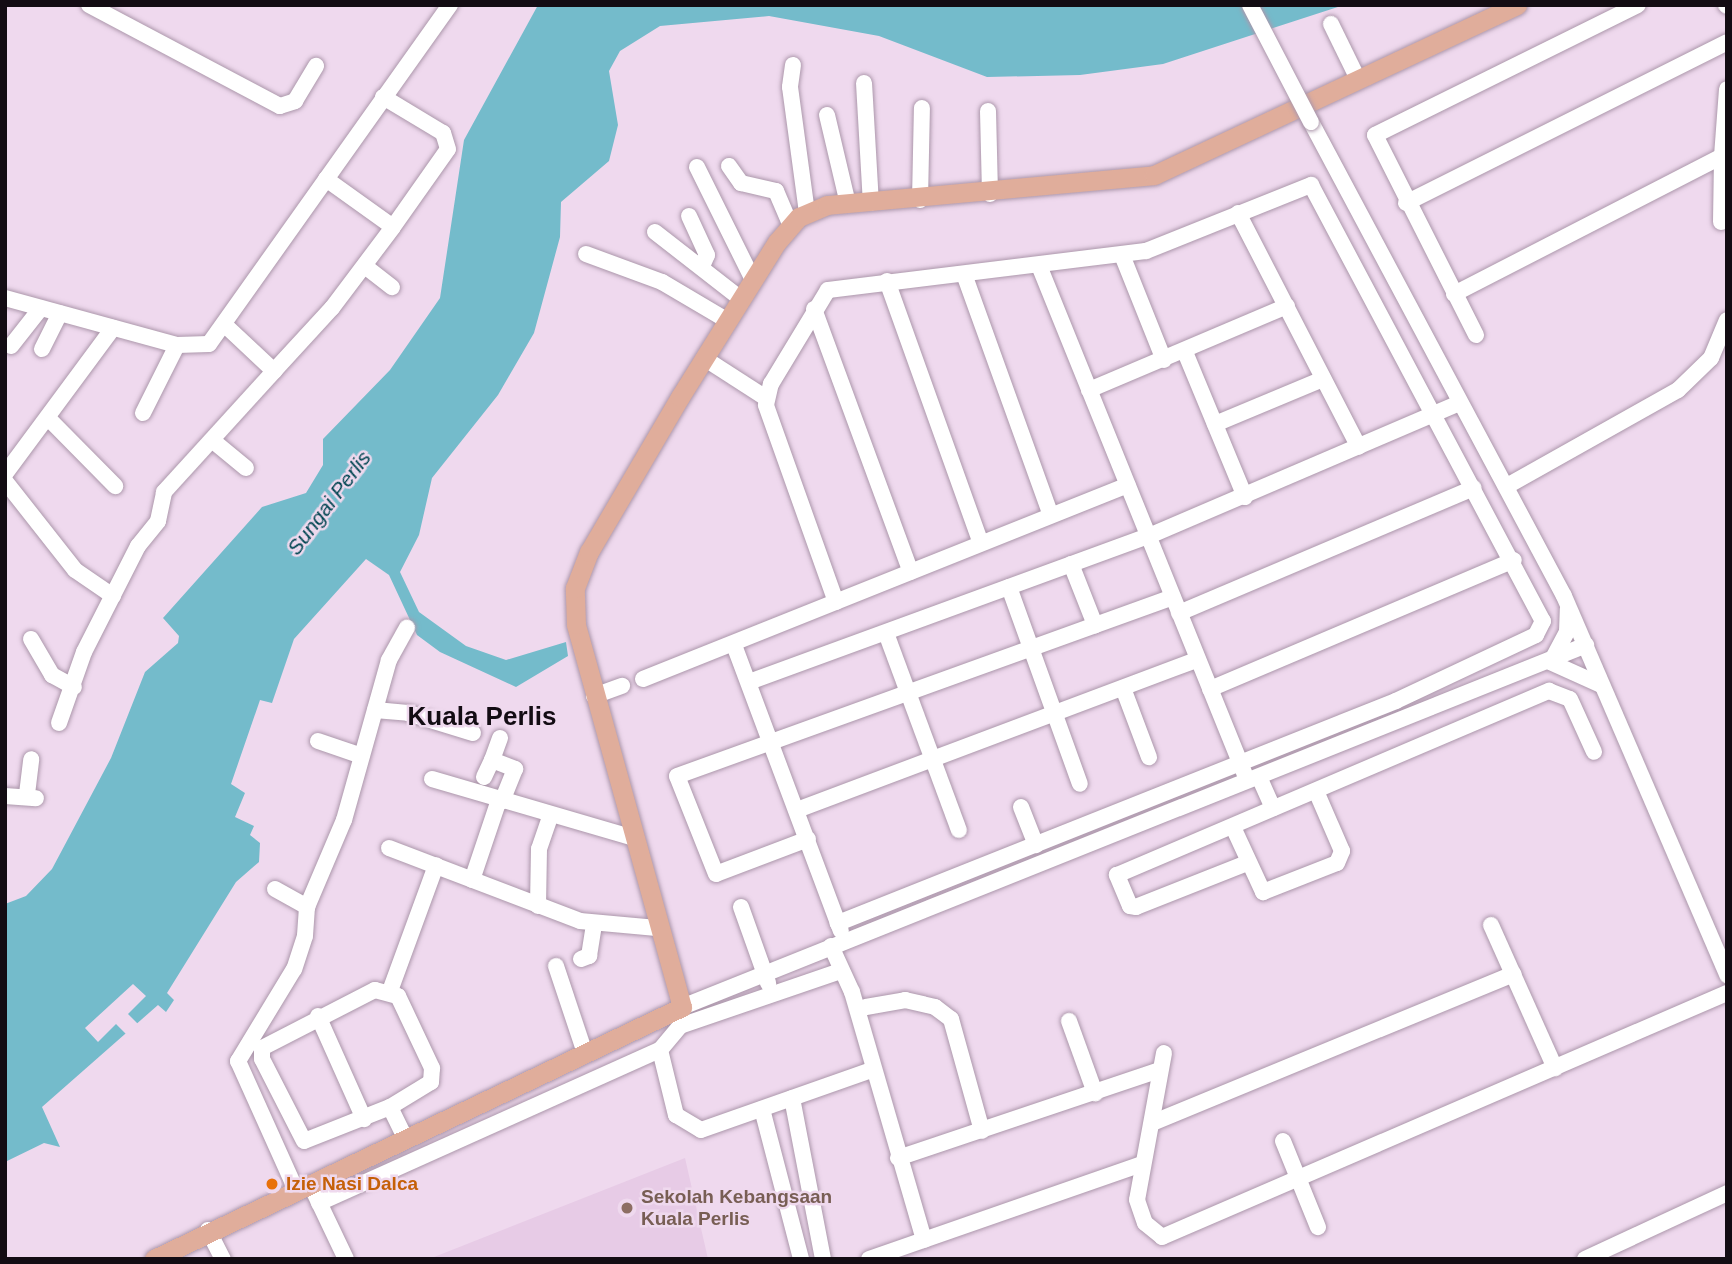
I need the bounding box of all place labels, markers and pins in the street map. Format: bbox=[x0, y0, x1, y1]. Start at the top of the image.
place label: Izie Nasi Dalca bbox=[286, 1173, 418, 1195]
marker: Izie Nasi Dalca bbox=[264, 1176, 280, 1192]
place label: Sekolah Kebangsaan Kuala Perlis bbox=[641, 1186, 832, 1230]
marker: Sekolah Kebangsaan Kuala Perlis bbox=[619, 1200, 635, 1216]

